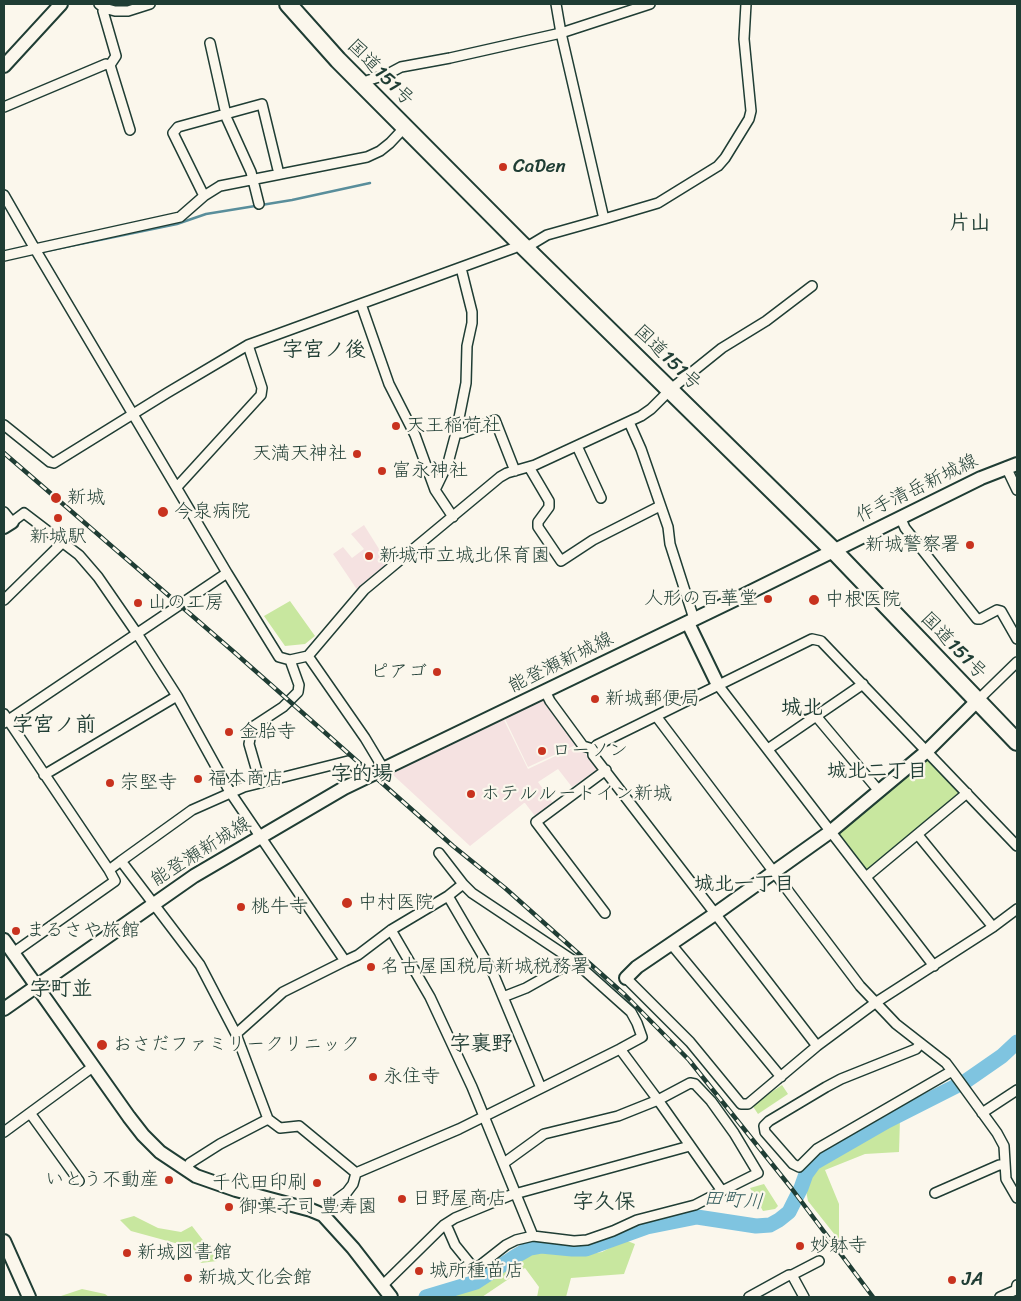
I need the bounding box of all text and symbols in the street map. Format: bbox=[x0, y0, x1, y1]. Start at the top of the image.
street label: 国道151号 bbox=[342, 35, 418, 111]
place label: CaDen bbox=[513, 156, 566, 178]
marker: CaDen bbox=[497, 161, 509, 173]
district label: 片山 bbox=[949, 211, 991, 237]
street label: 国道151号 bbox=[629, 320, 705, 396]
district label: 字宮ノ後 bbox=[282, 338, 366, 364]
place label: 天王稲荷社 bbox=[406, 415, 501, 437]
marker: 天王稲荷社 bbox=[390, 420, 402, 432]
place label: 天満天神社 bbox=[252, 443, 347, 465]
marker: 天満天神社 bbox=[351, 448, 363, 460]
street label: 作手清岳新城線 bbox=[852, 450, 982, 528]
place label: 富永神社 bbox=[392, 460, 468, 482]
marker: 富永神社 bbox=[376, 465, 388, 477]
place label: 新城 bbox=[67, 487, 105, 509]
marker: 新城 bbox=[49, 491, 63, 505]
place label: 今泉病院 bbox=[174, 501, 250, 523]
marker: 今泉病院 bbox=[156, 505, 170, 519]
marker: 新城駅 bbox=[52, 512, 64, 524]
place label: 新城駅 bbox=[30, 526, 86, 548]
place label: 新城警察署 bbox=[865, 534, 960, 556]
marker: 新城警察署 bbox=[964, 539, 976, 551]
place label: 新城市立城北保育園 bbox=[379, 545, 550, 567]
marker: 新城市立城北保育園 bbox=[363, 550, 375, 562]
place label: 人形の百華堂 bbox=[644, 588, 758, 610]
place label: 中根医院 bbox=[825, 589, 901, 611]
place label: 山の工房 bbox=[148, 592, 224, 614]
marker: 人形の百華堂 bbox=[762, 593, 774, 605]
marker: 中根医院 bbox=[807, 593, 821, 607]
marker: 山の工房 bbox=[132, 597, 144, 609]
street label: 国道151号 bbox=[915, 608, 991, 684]
street label: 能登瀬新城線 bbox=[505, 628, 617, 698]
place label: ピアゴ bbox=[370, 661, 427, 683]
marker: ピアゴ bbox=[431, 666, 443, 678]
place label: 新城郵便局 bbox=[605, 688, 700, 710]
marker: 新城郵便局 bbox=[589, 693, 601, 705]
district label: 城北 bbox=[781, 696, 823, 722]
district label: 字宮ノ前 bbox=[12, 713, 96, 739]
place label: 金胎寺 bbox=[239, 721, 296, 743]
marker: 金胎寺 bbox=[223, 726, 235, 738]
place label: ローソン bbox=[552, 740, 628, 762]
marker: ローソン bbox=[536, 745, 548, 757]
district label: 城北二丁目 bbox=[827, 760, 927, 784]
district label: 字的場 bbox=[331, 762, 393, 788]
place label: 福本商店 bbox=[208, 768, 284, 790]
place label: 宗堅寺 bbox=[120, 772, 177, 794]
marker: 福本商店 bbox=[192, 773, 204, 785]
marker: 宗堅寺 bbox=[104, 777, 116, 789]
place label: ホテルルートイン新城 bbox=[481, 783, 672, 805]
marker: ホテルルートイン新城 bbox=[465, 788, 477, 800]
street label: 能登瀬新城線 bbox=[147, 812, 255, 892]
district label: 城北一丁目 bbox=[694, 873, 794, 897]
place label: 中村医院 bbox=[358, 892, 434, 914]
place label: 桃牛寺 bbox=[251, 896, 308, 918]
marker: 中村医院 bbox=[340, 896, 354, 910]
marker: 桃牛寺 bbox=[235, 901, 247, 913]
place label: まるさや旅館 bbox=[26, 920, 140, 942]
marker: まるさや旅館 bbox=[10, 925, 22, 937]
place label: 名古屋国税局新城税務署 bbox=[381, 956, 590, 978]
marker: 名古屋国税局新城税務署 bbox=[365, 961, 377, 973]
district label: 字町並 bbox=[30, 977, 92, 1003]
district label: 字裏野 bbox=[450, 1032, 512, 1058]
place label: おさだファミリークリニック bbox=[113, 1034, 360, 1056]
marker: おさだファミリークリニック bbox=[95, 1038, 109, 1052]
place label: 永住寺 bbox=[383, 1066, 440, 1088]
marker: 永住寺 bbox=[367, 1071, 379, 1083]
place label: いとう不動産 bbox=[45, 1169, 159, 1191]
place label: 千代田印刷 bbox=[212, 1172, 307, 1194]
marker: いとう不動産 bbox=[163, 1174, 175, 1186]
marker: 千代田印刷 bbox=[311, 1177, 323, 1189]
water label: 田町川 bbox=[702, 1187, 764, 1215]
place label: 日野屋商店 bbox=[412, 1188, 507, 1210]
district label: 字久保 bbox=[573, 1190, 635, 1216]
marker: 日野屋商店 bbox=[396, 1193, 408, 1205]
place label: 御菓子司 豊寿園 bbox=[239, 1196, 377, 1218]
marker: 御菓子司 豊寿園 bbox=[223, 1201, 235, 1213]
place label: 妙躰寺 bbox=[810, 1235, 867, 1257]
marker: 妙躰寺 bbox=[794, 1240, 806, 1252]
place label: 新城図書館 bbox=[137, 1242, 232, 1264]
marker: 新城図書館 bbox=[121, 1247, 133, 1259]
place label: 城所種苗店 bbox=[429, 1260, 524, 1282]
marker: 城所種苗店 bbox=[413, 1265, 425, 1277]
place label: 新城文化会館 bbox=[198, 1267, 312, 1289]
place label: JA bbox=[962, 1269, 983, 1291]
marker: 新城文化会館 bbox=[182, 1272, 194, 1284]
marker: JA bbox=[946, 1274, 958, 1286]

